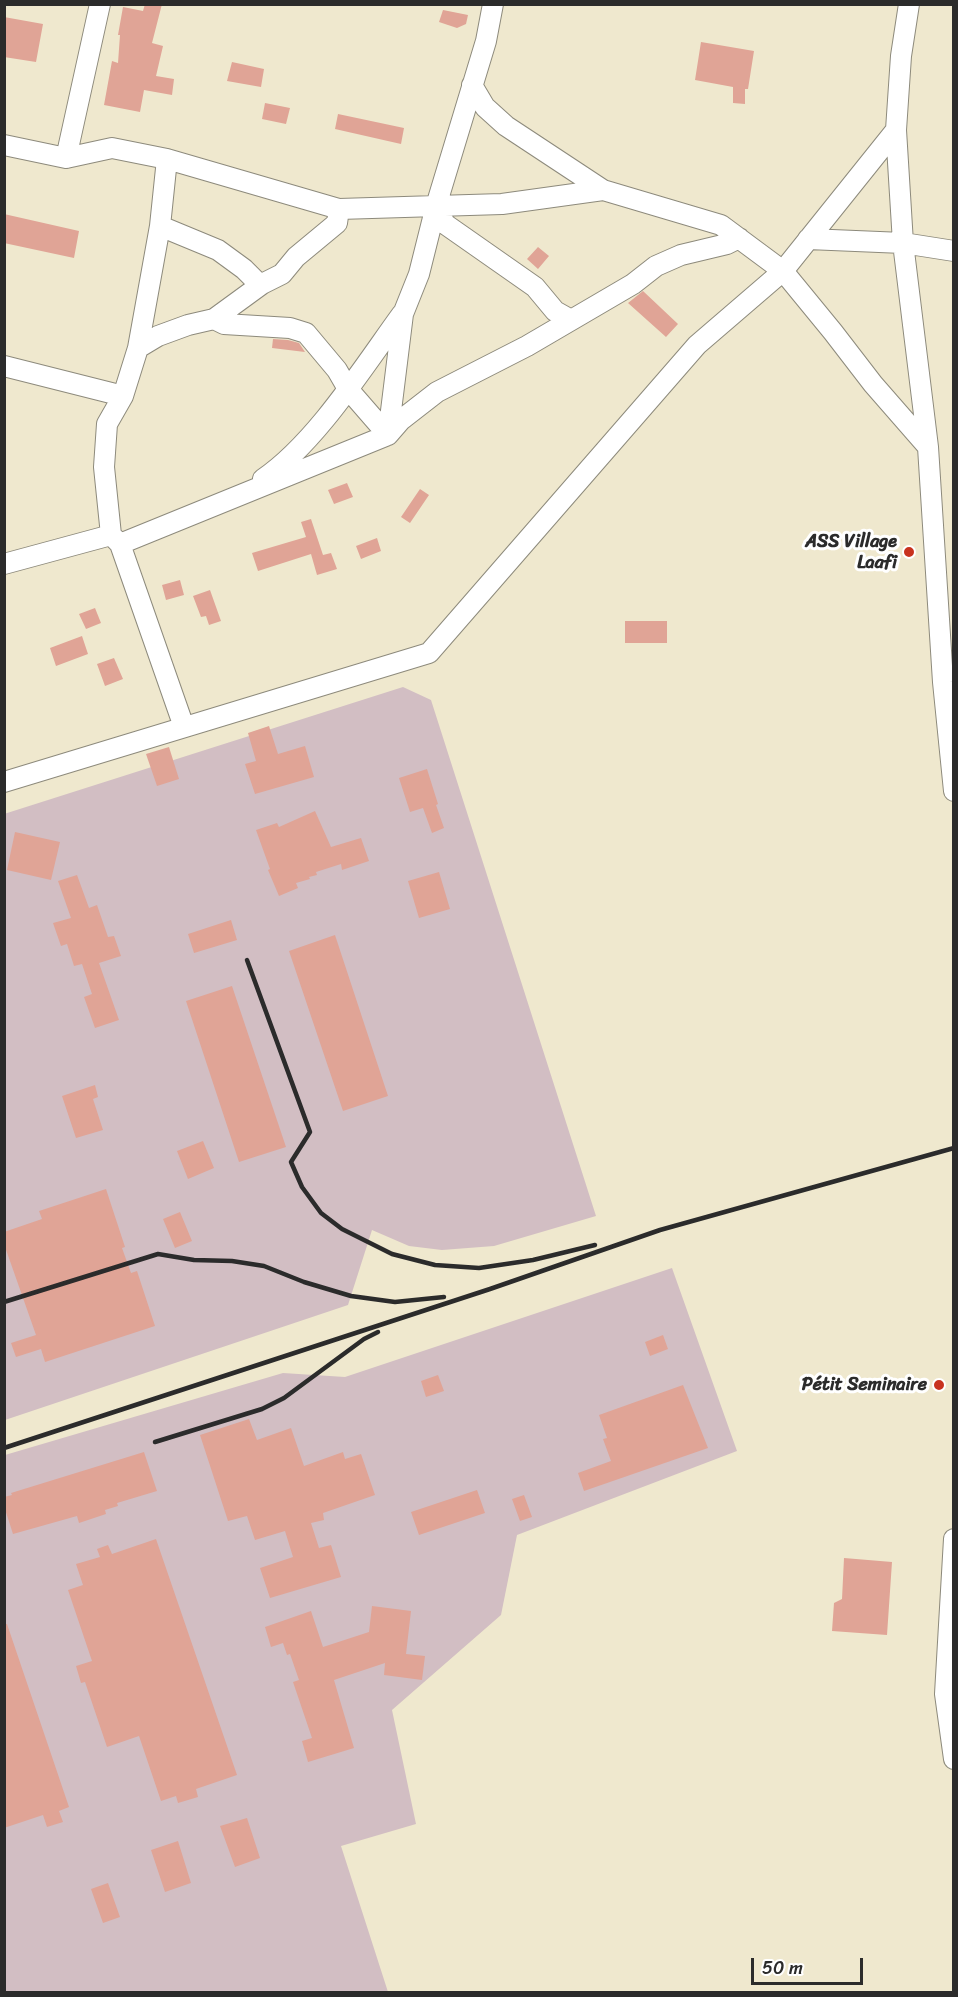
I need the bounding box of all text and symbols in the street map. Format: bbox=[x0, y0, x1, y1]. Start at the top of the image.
place label: ASS Village Laafi bbox=[805, 531, 897, 574]
marker: ASS Village Laafi bbox=[902, 545, 916, 559]
place label: Pétit Seminaire bbox=[802, 1374, 927, 1396]
marker: Pétit Seminaire bbox=[932, 1378, 946, 1392]
scale bar bbox=[754, 1946, 866, 1984]
text: 50 m bbox=[762, 1952, 803, 1984]

